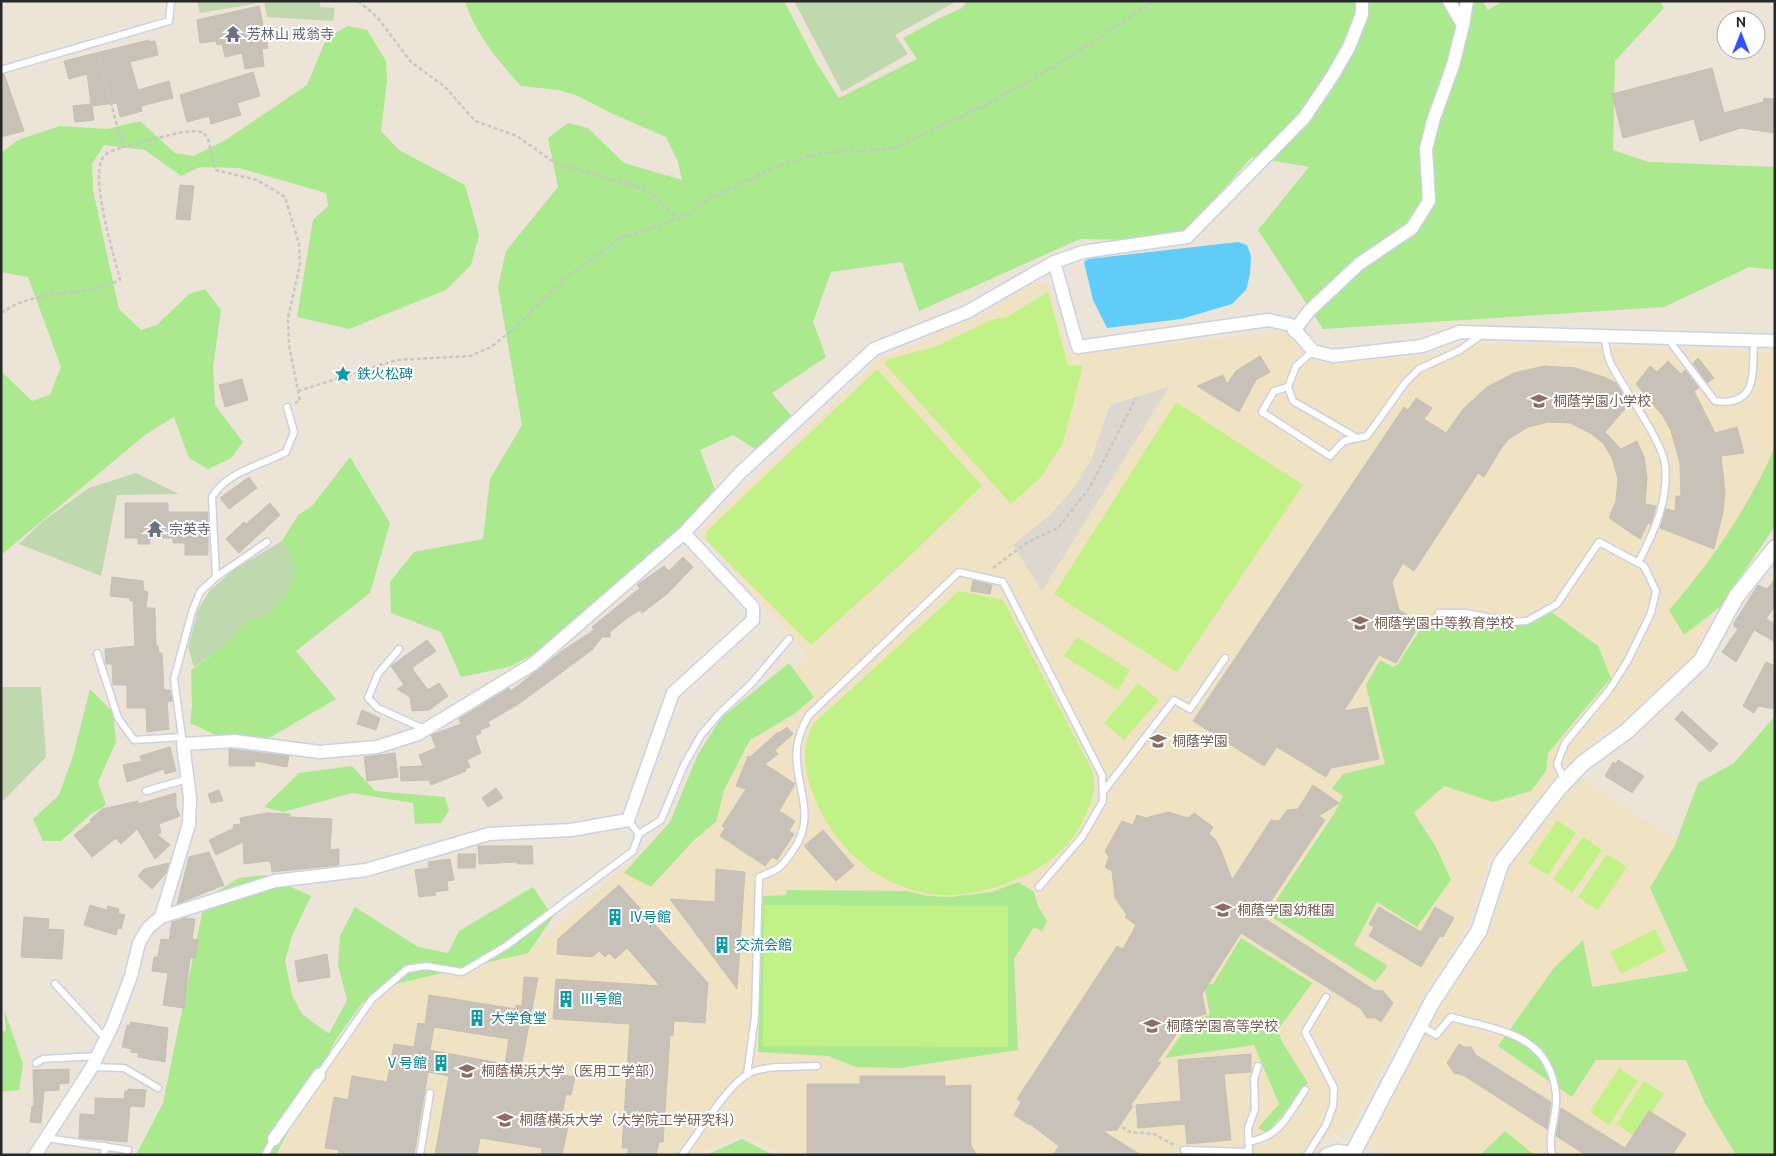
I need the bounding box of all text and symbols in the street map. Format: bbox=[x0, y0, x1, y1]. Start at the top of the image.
north arrow bbox=[1716, 10, 1766, 60]
text: N bbox=[1736, 14, 1746, 30]
temple icon: 芳林山 戒翁寺 bbox=[223, 24, 243, 44]
place label: 芳林山 戒翁寺 bbox=[247, 26, 334, 42]
place icon: 鉄火松碑 bbox=[333, 364, 353, 384]
place label: 鉄火松碑 bbox=[357, 366, 413, 382]
school or university icon: 桐蔭学園小学校 bbox=[1529, 391, 1549, 411]
place label: 桐蔭学園小学校 bbox=[1553, 393, 1651, 409]
temple icon: 宗英寺 bbox=[145, 519, 165, 539]
place label: 宗英寺 bbox=[169, 521, 211, 537]
school or university icon: 桐蔭学園中等教育学校 bbox=[1350, 613, 1370, 633]
place label: 桐蔭学園中等教育学校 bbox=[1374, 615, 1514, 631]
school or university icon: 桐蔭学園 bbox=[1148, 731, 1168, 751]
place label: 桐蔭学園 bbox=[1172, 733, 1228, 749]
school or university icon: 桐蔭学園幼稚園 bbox=[1213, 900, 1233, 920]
place label: 桐蔭学園幼稚園 bbox=[1237, 902, 1335, 918]
building icon: Ⅳ号館 bbox=[605, 907, 625, 927]
place label: Ⅳ号館 bbox=[629, 909, 671, 925]
building icon: 交流会館 bbox=[712, 935, 732, 955]
place label: 交流会館 bbox=[736, 937, 792, 953]
building icon: Ⅲ号館 bbox=[556, 989, 576, 1009]
place label: Ⅲ号館 bbox=[580, 991, 622, 1007]
building icon: 大学食堂 bbox=[467, 1008, 487, 1028]
place label: 大学食堂 bbox=[491, 1010, 547, 1026]
school or university icon: 桐蔭学園高等学校 bbox=[1142, 1016, 1162, 1036]
place label: 桐蔭学園高等学校 bbox=[1166, 1018, 1278, 1034]
building icon: Ⅴ号館 bbox=[431, 1053, 451, 1073]
place label: Ⅴ号館 bbox=[385, 1055, 427, 1071]
school or university icon: 桐蔭横浜大学（医用工学部） bbox=[457, 1061, 477, 1081]
place label: 桐蔭横浜大学（医用工学部） bbox=[481, 1063, 663, 1079]
school or university icon: 桐蔭横浜大学（大学院工学研究科） bbox=[495, 1110, 515, 1130]
place label: 桐蔭横浜大学（大学院工学研究科） bbox=[519, 1112, 743, 1128]

